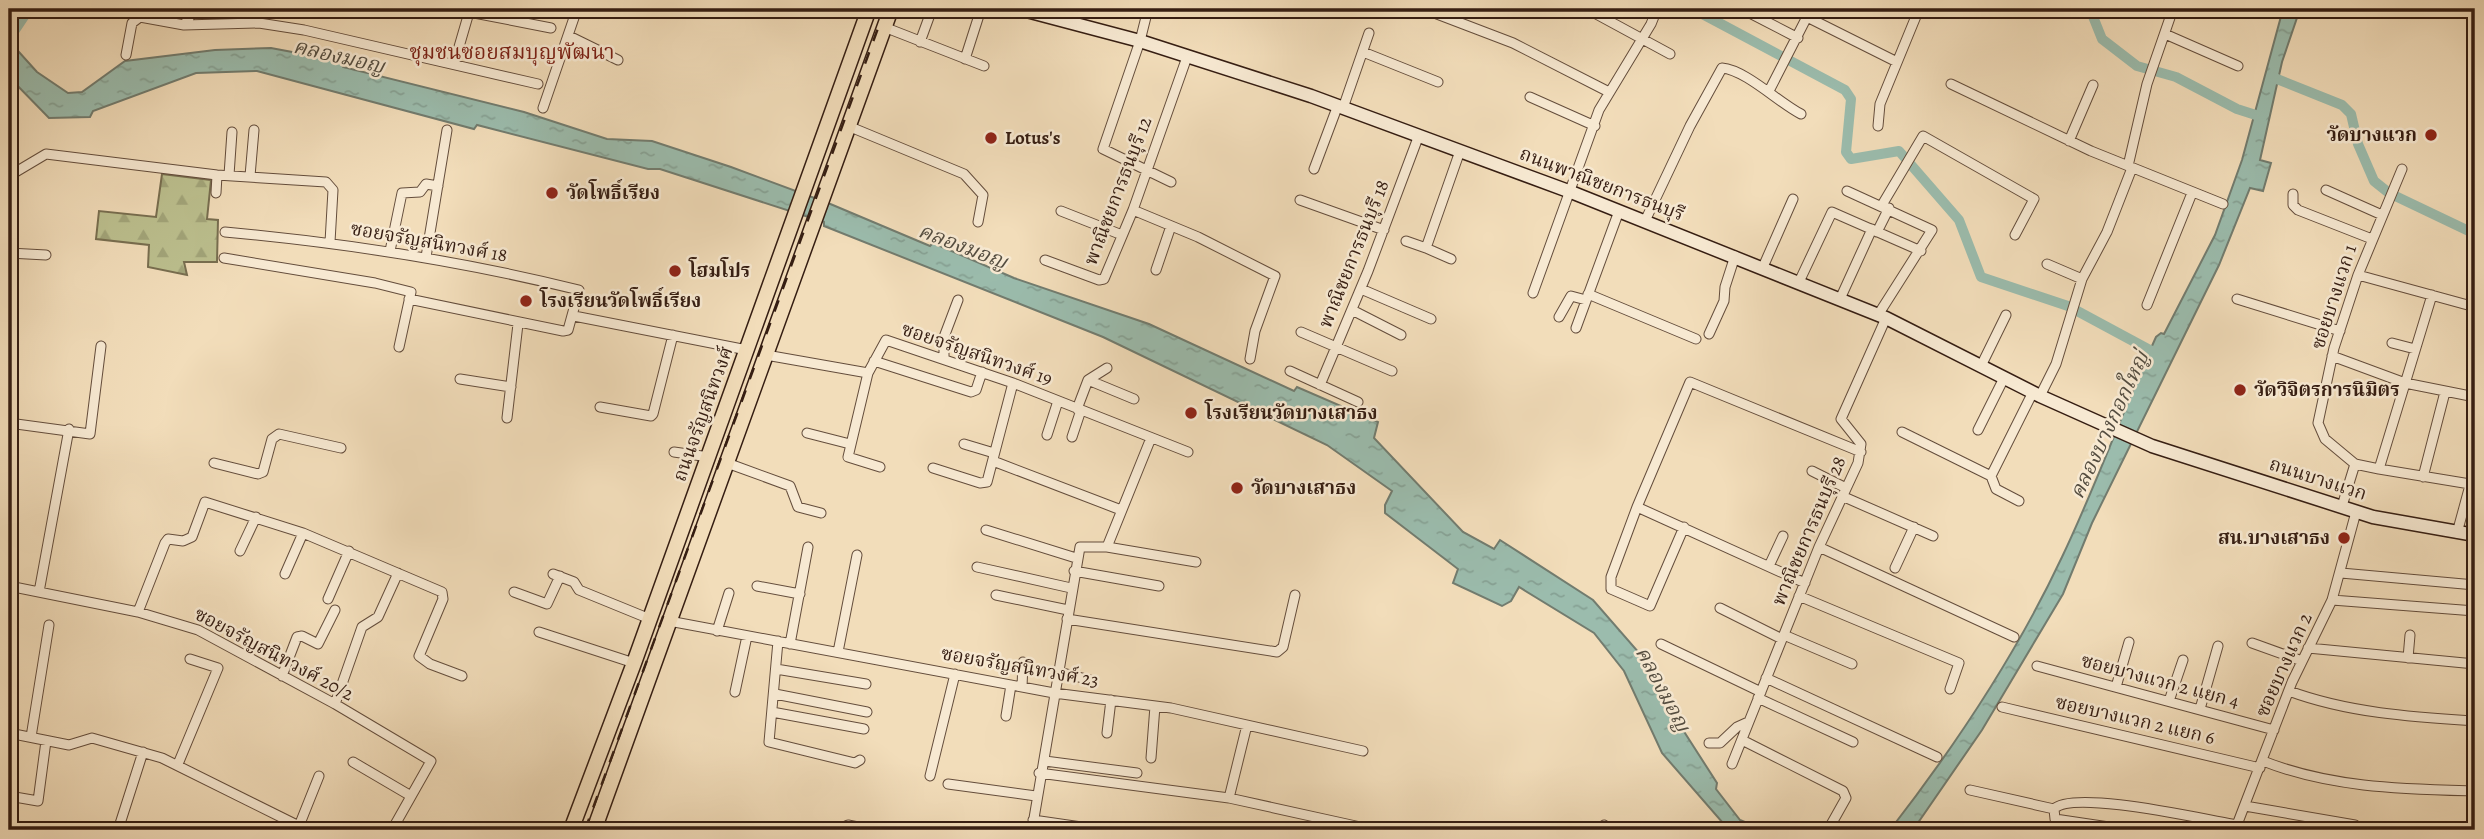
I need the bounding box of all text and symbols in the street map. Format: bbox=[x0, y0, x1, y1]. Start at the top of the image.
water label: คลองมอญ bbox=[291, 32, 389, 80]
district label: ชุมชนซอยสมบุญพัฒนา bbox=[409, 38, 615, 66]
street label: พาณิชยการธนบุรี 12 bbox=[1078, 113, 1158, 269]
place label: วัดบางแวก bbox=[2326, 122, 2417, 148]
place label: Lotus's bbox=[1005, 125, 1061, 151]
marker: วัดบางแวก bbox=[2423, 127, 2439, 143]
marker: Lotus's bbox=[983, 130, 999, 146]
street label: ถนนพาณิชยการธนบุรี bbox=[1516, 141, 1688, 227]
street label: พาณิชยการธนบุรี 18 bbox=[1312, 176, 1396, 332]
place label: วัดโพธิ์เรียง bbox=[566, 178, 660, 206]
marker: วัดโพธิ์เรียง bbox=[544, 185, 560, 201]
street label: ซอยจรัญสนิทวงศ์ 18 bbox=[349, 215, 509, 269]
water label: คลองมอญ bbox=[915, 216, 1013, 276]
street label: ซอยบางแวก 1 bbox=[2305, 241, 2363, 353]
place label: โฮมโปร bbox=[688, 257, 750, 284]
marker: โฮมโปร bbox=[667, 263, 683, 279]
place label: โรงเรียนวัดโพธิ์เรียง bbox=[539, 286, 701, 314]
marker: โรงเรียนวัดโพธิ์เรียง bbox=[518, 293, 534, 309]
street label: ซอยจรัญสนิทวงศ์ 19 bbox=[898, 316, 1056, 392]
street label: ถนนจรัญสนิทวงศ์ bbox=[667, 343, 739, 485]
water label: คลองบางกอกใหญ่ bbox=[2062, 344, 2157, 503]
place label: วัดวิจิตรการนิมิตร bbox=[2254, 377, 2400, 403]
marker: วัดวิจิตรการนิมิตร bbox=[2232, 382, 2248, 398]
place label: โรงเรียนวัดบางเสาธง bbox=[1204, 399, 1377, 426]
marker: โรงเรียนวัดบางเสาธง bbox=[1183, 405, 1199, 421]
street label: ถนนบางแวก bbox=[2266, 451, 2370, 507]
street label: พาณิชยการธนบุรี 28 bbox=[1766, 452, 1852, 610]
place label: วัดบางเสาธง bbox=[1251, 475, 1356, 501]
marker: วัดบางเสาธง bbox=[1229, 480, 1245, 496]
place label: สน.บางเสาธง bbox=[2218, 525, 2330, 551]
marker: สน.บางเสาธง bbox=[2336, 530, 2352, 546]
street label: ซอยจรัญสนิทวงศ์ 20/2 bbox=[190, 601, 358, 707]
street label: ซอยบางแวก 2 bbox=[2249, 609, 2319, 721]
street label: ซอยจรัญสนิทวงศ์ 23 bbox=[939, 640, 1101, 694]
water label: คลองมอญ bbox=[1629, 641, 1698, 738]
street label: ซอยบางแวก 2 แยก 4 bbox=[2078, 647, 2242, 715]
street label: ซอยบางแวก 2 แยก 6 bbox=[2053, 689, 2217, 751]

